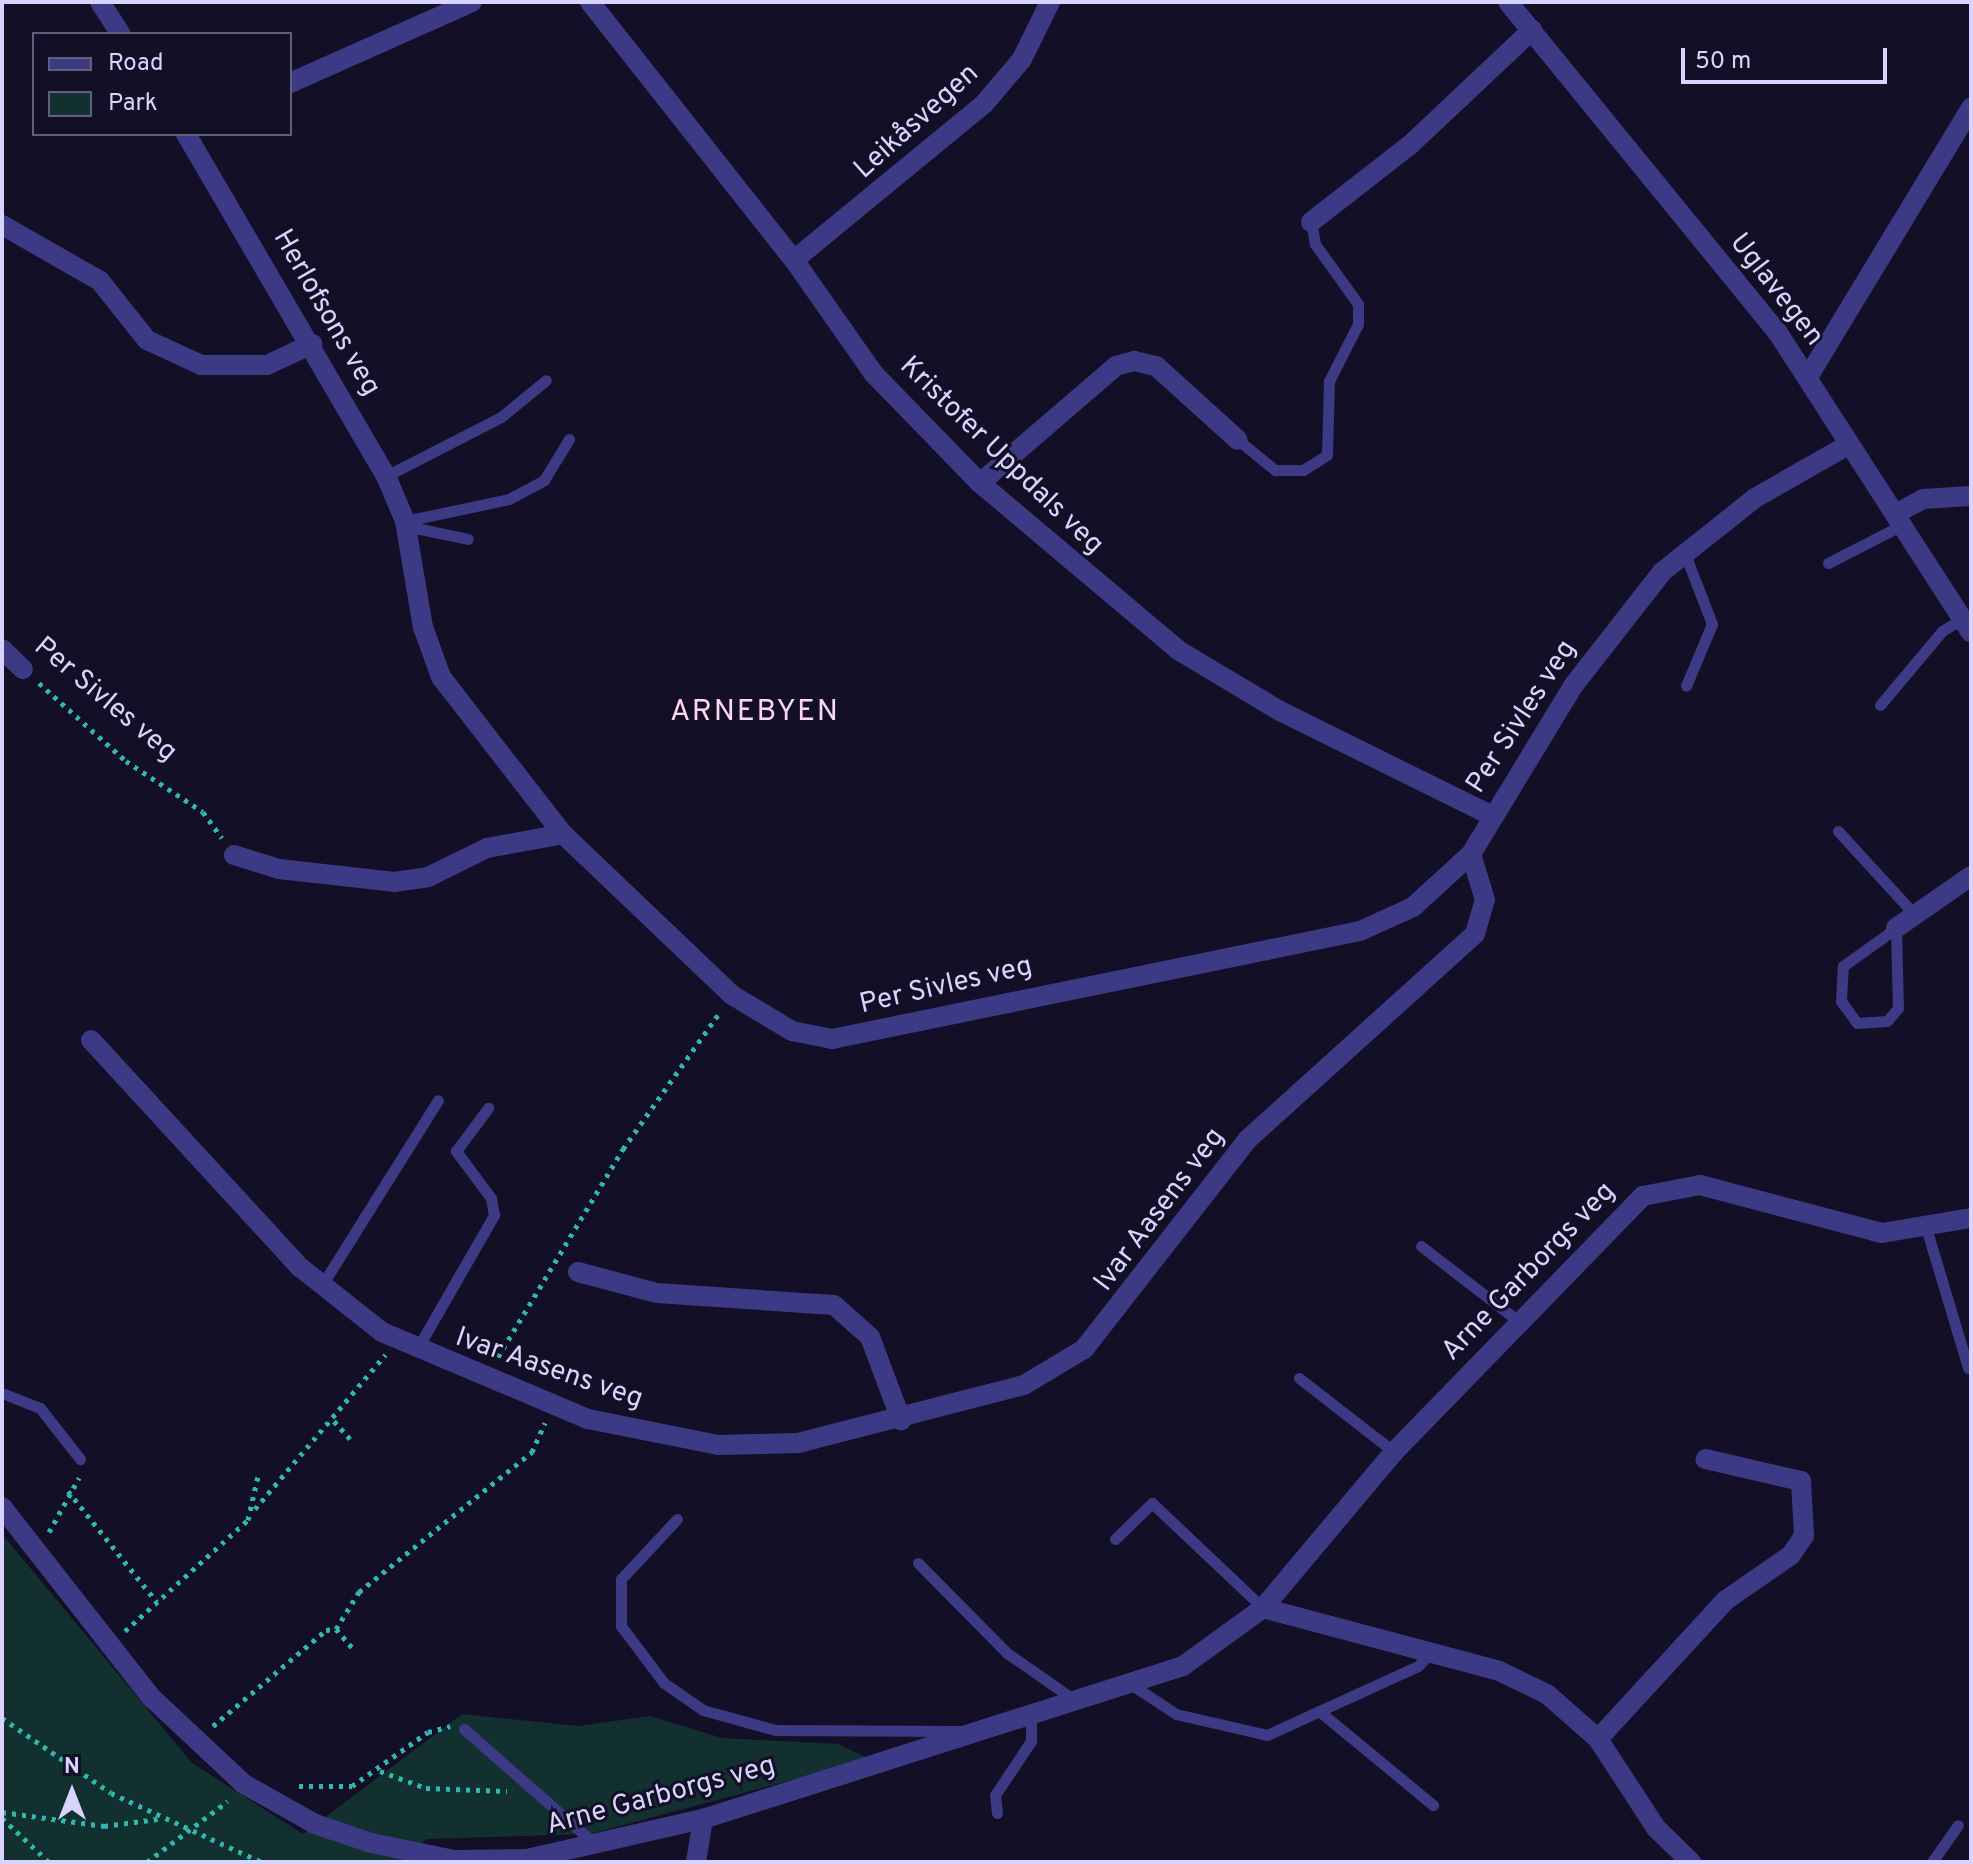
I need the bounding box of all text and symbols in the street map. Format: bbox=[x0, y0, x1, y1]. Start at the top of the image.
legend bbox=[32, 32, 292, 136]
scale bar bbox=[1685, 32, 1891, 82]
text: 50 m bbox=[1695, 47, 1751, 77]
text: Road bbox=[108, 49, 164, 79]
street label: Leikåsvegen bbox=[848, 57, 986, 187]
text: Park bbox=[108, 89, 158, 119]
street label: Herlofsons veg bbox=[265, 224, 387, 402]
street label: Uglavegen bbox=[1722, 227, 1830, 353]
street label: Kristofer Uppdals veg bbox=[892, 350, 1110, 562]
street label: Per Sivles veg bbox=[27, 631, 183, 769]
street label: Per Sivles veg bbox=[1460, 634, 1584, 800]
district label: ARNEBYEN bbox=[670, 695, 840, 731]
street label: Per Sivles veg bbox=[856, 950, 1036, 1022]
street label: Ivar Aasens veg bbox=[1087, 1121, 1233, 1299]
street label: Arne Garborgs veg bbox=[1435, 1176, 1623, 1368]
street label: Ivar Aasens veg bbox=[450, 1321, 648, 1417]
street label: Arne Garborgs veg bbox=[543, 1749, 779, 1843]
north arrow bbox=[32, 1752, 112, 1832]
text: N bbox=[64, 1754, 80, 1781]

